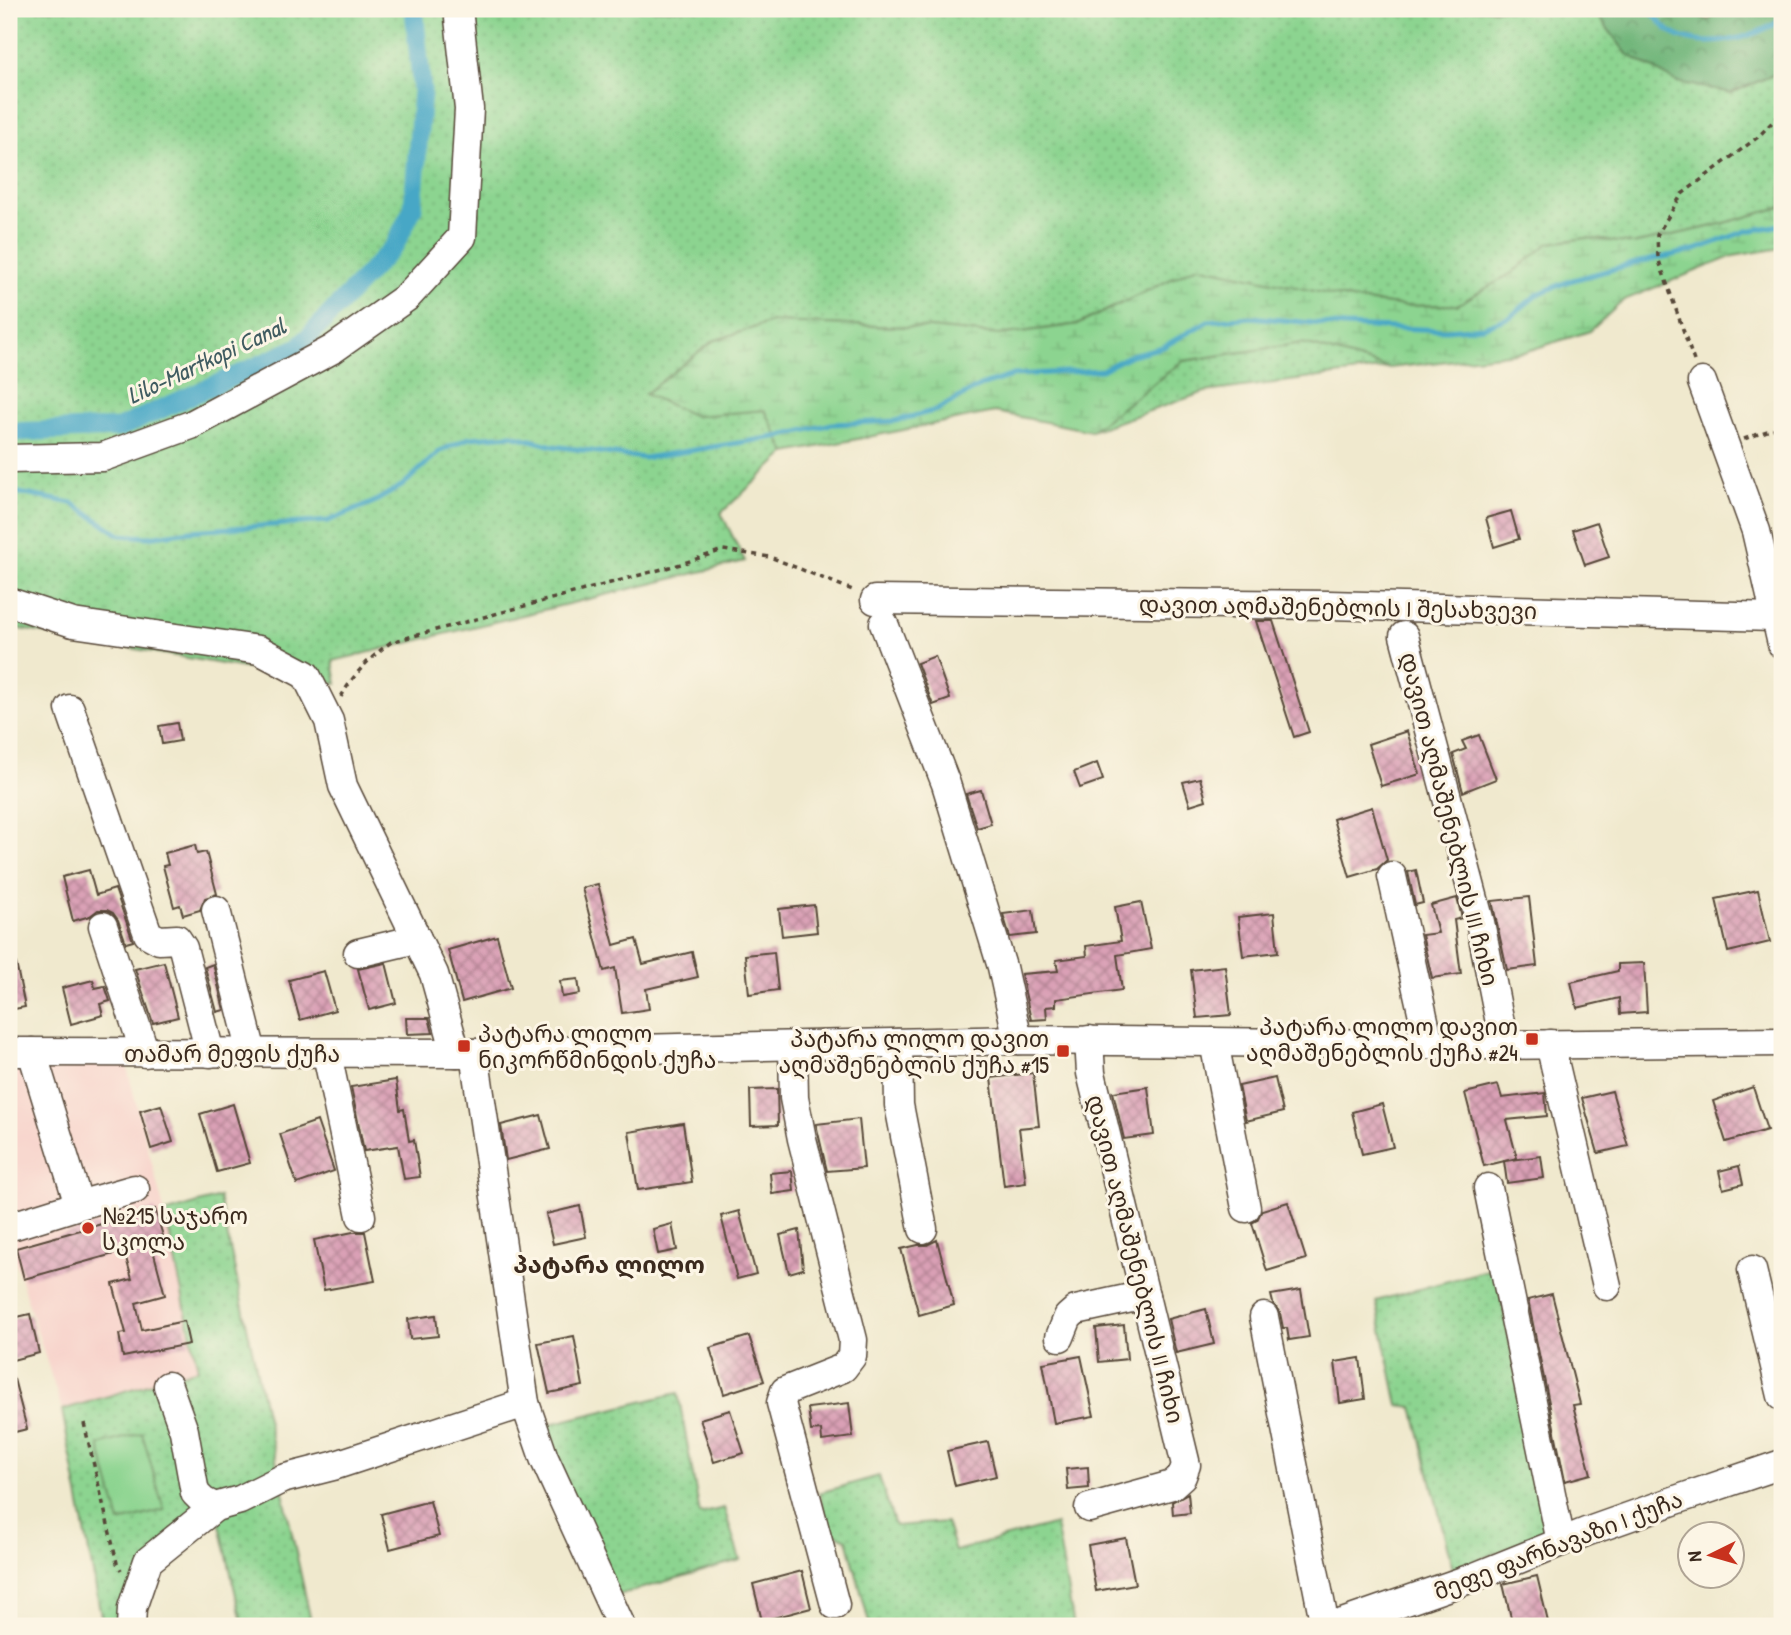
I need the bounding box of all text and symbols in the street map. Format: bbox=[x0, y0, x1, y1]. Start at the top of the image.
water label: Lilo-Martkopi Canal bbox=[122, 309, 292, 412]
street label: დავით აღმაშენებლის I შესახვევი bbox=[1139, 588, 1537, 626]
street label: დავით აღმაშენებლის III ჩიხი bbox=[1393, 649, 1507, 989]
place label: პატარა ლილო დავით აღმაშენებლის ქუჩა #24 bbox=[1246, 1011, 1518, 1068]
place label: პატარა ლილო ნიკორწმინდის ქუჩა bbox=[478, 1018, 716, 1075]
place label: პატარა ლილო დავით აღმაშენებლის ქუჩა #15 bbox=[778, 1023, 1049, 1080]
marker: პატარა ლილო დავით აღმაშენებლის ქუჩა #24 bbox=[1524, 1031, 1540, 1047]
street label: თამარ მეფის ქუჩა bbox=[124, 1038, 340, 1069]
marker: პატარა ლილო ნიკორწმინდის ქუჩა bbox=[456, 1038, 472, 1054]
marker: პატარა ლილო დავით აღმაშენებლის ქუჩა #15 bbox=[1055, 1043, 1071, 1059]
street label: დავით აღმაშენებლის II ჩიხი bbox=[1080, 1092, 1192, 1426]
place label: №215 საჯარო სკოლა bbox=[102, 1200, 248, 1257]
marker: №215 საჯარო სკოლა bbox=[80, 1220, 96, 1236]
district label: პატარა ლილო bbox=[513, 1248, 705, 1280]
street label: მეფე ფარნავაზი I ქუჩა bbox=[1429, 1483, 1687, 1607]
north arrow bbox=[1676, 1520, 1746, 1590]
text: N bbox=[1681, 1550, 1707, 1563]

